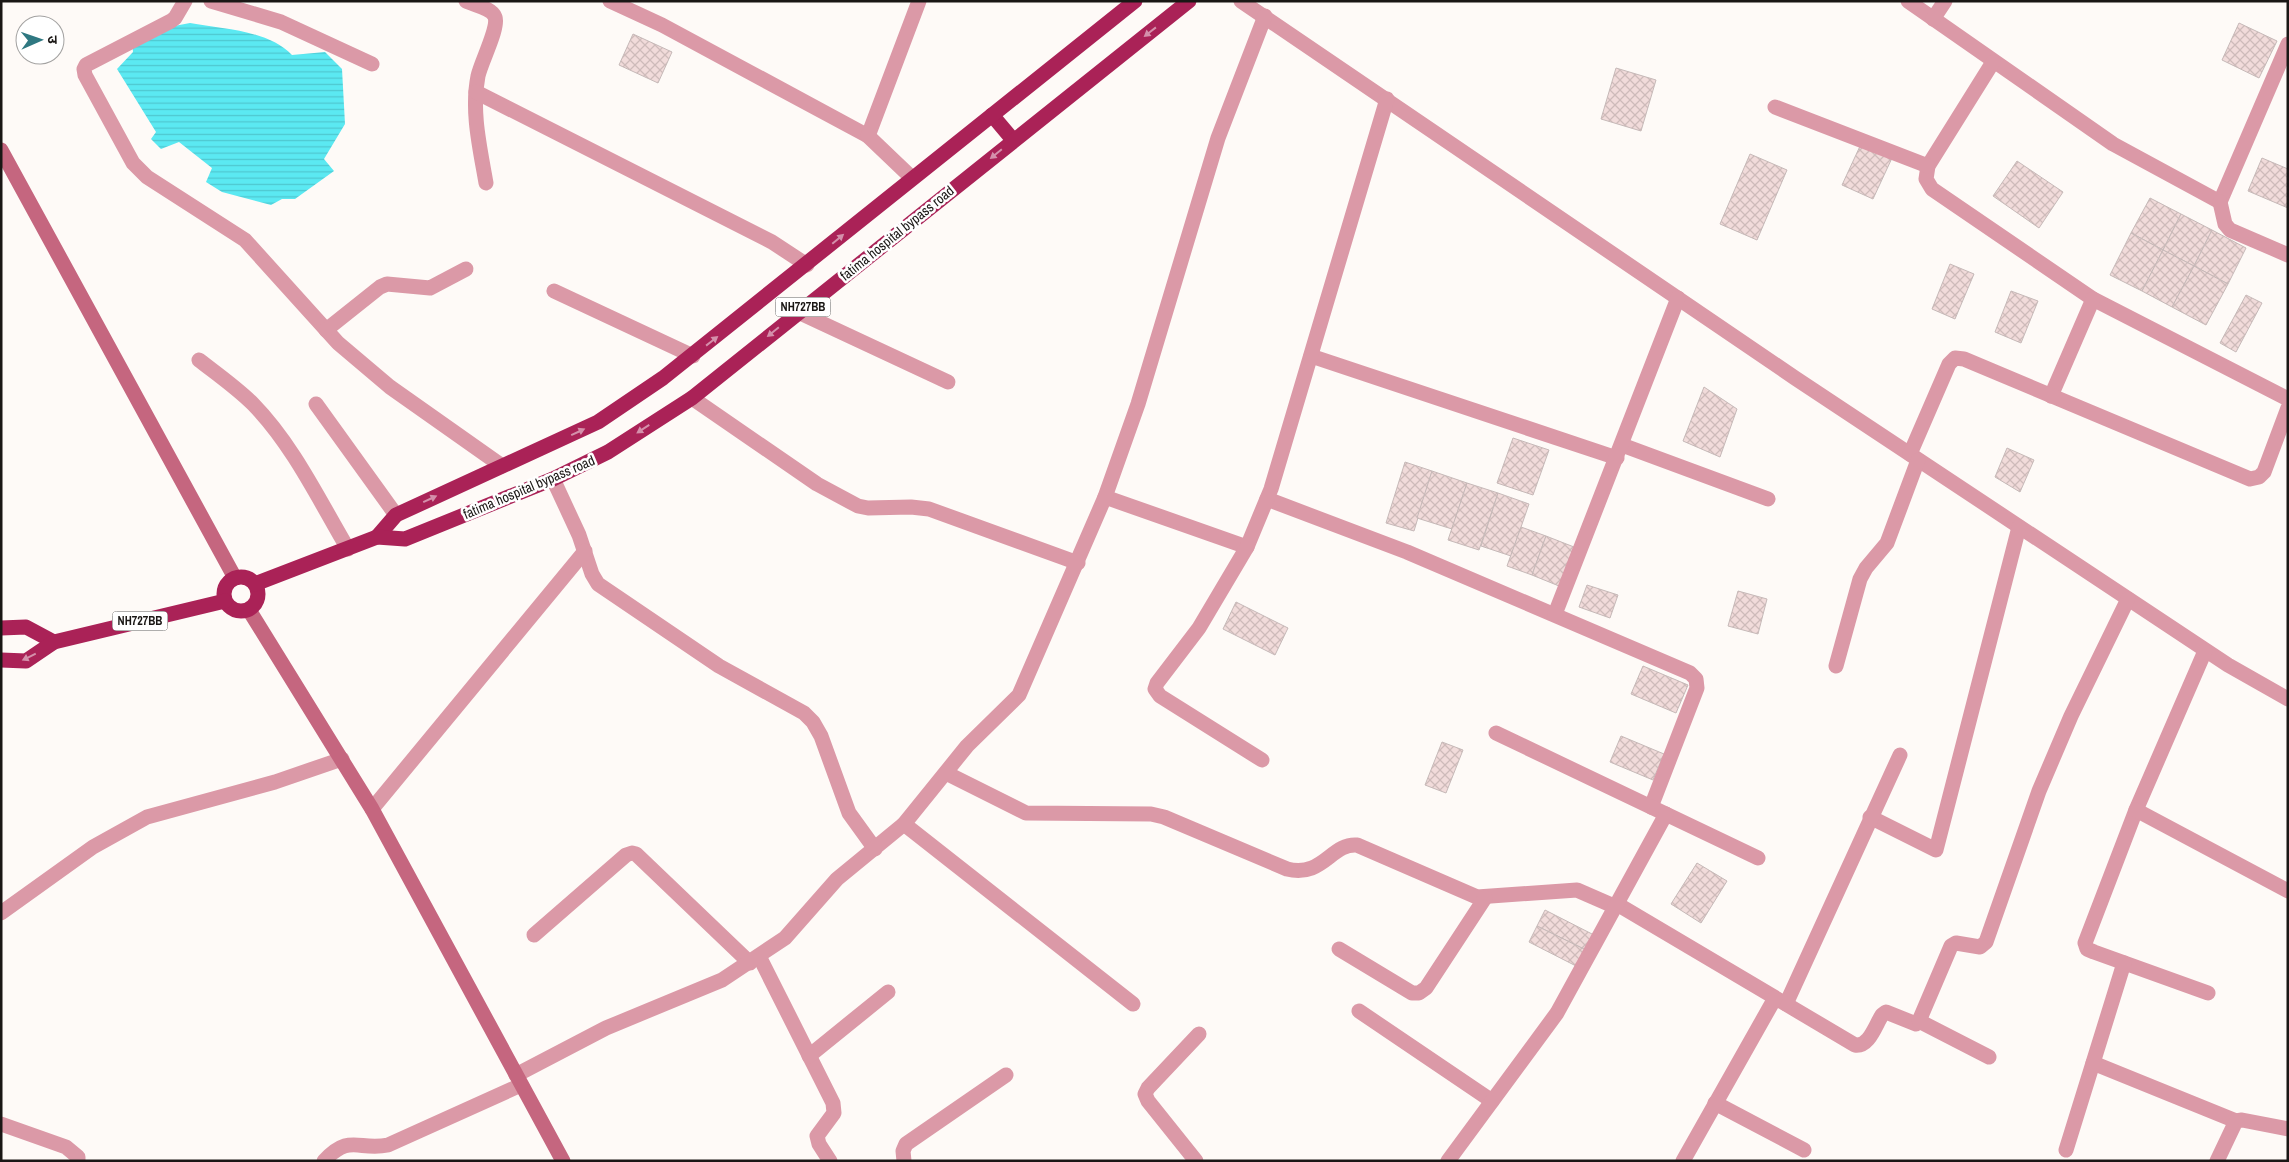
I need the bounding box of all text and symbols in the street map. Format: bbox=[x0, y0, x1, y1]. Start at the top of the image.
north arrow bbox=[15, 15, 65, 65]
one-way arrow bbox=[1144, 26, 1157, 37]
text: उ bbox=[44, 35, 62, 45]
one-way arrow bbox=[990, 149, 1003, 160]
street label: fatima hospital bypass road bbox=[837, 182, 957, 284]
one-way arrow bbox=[832, 234, 845, 245]
road number: NH727BB bbox=[776, 298, 830, 316]
one-way arrow bbox=[767, 327, 780, 338]
one-way arrow bbox=[705, 336, 718, 347]
one-way arrow bbox=[636, 425, 650, 434]
one-way arrow bbox=[570, 428, 585, 436]
street label: fatima hospital bypass road bbox=[461, 451, 597, 523]
one-way arrow bbox=[423, 495, 437, 503]
road number: NH727BB bbox=[112, 612, 168, 630]
one-way arrow bbox=[22, 653, 37, 661]

